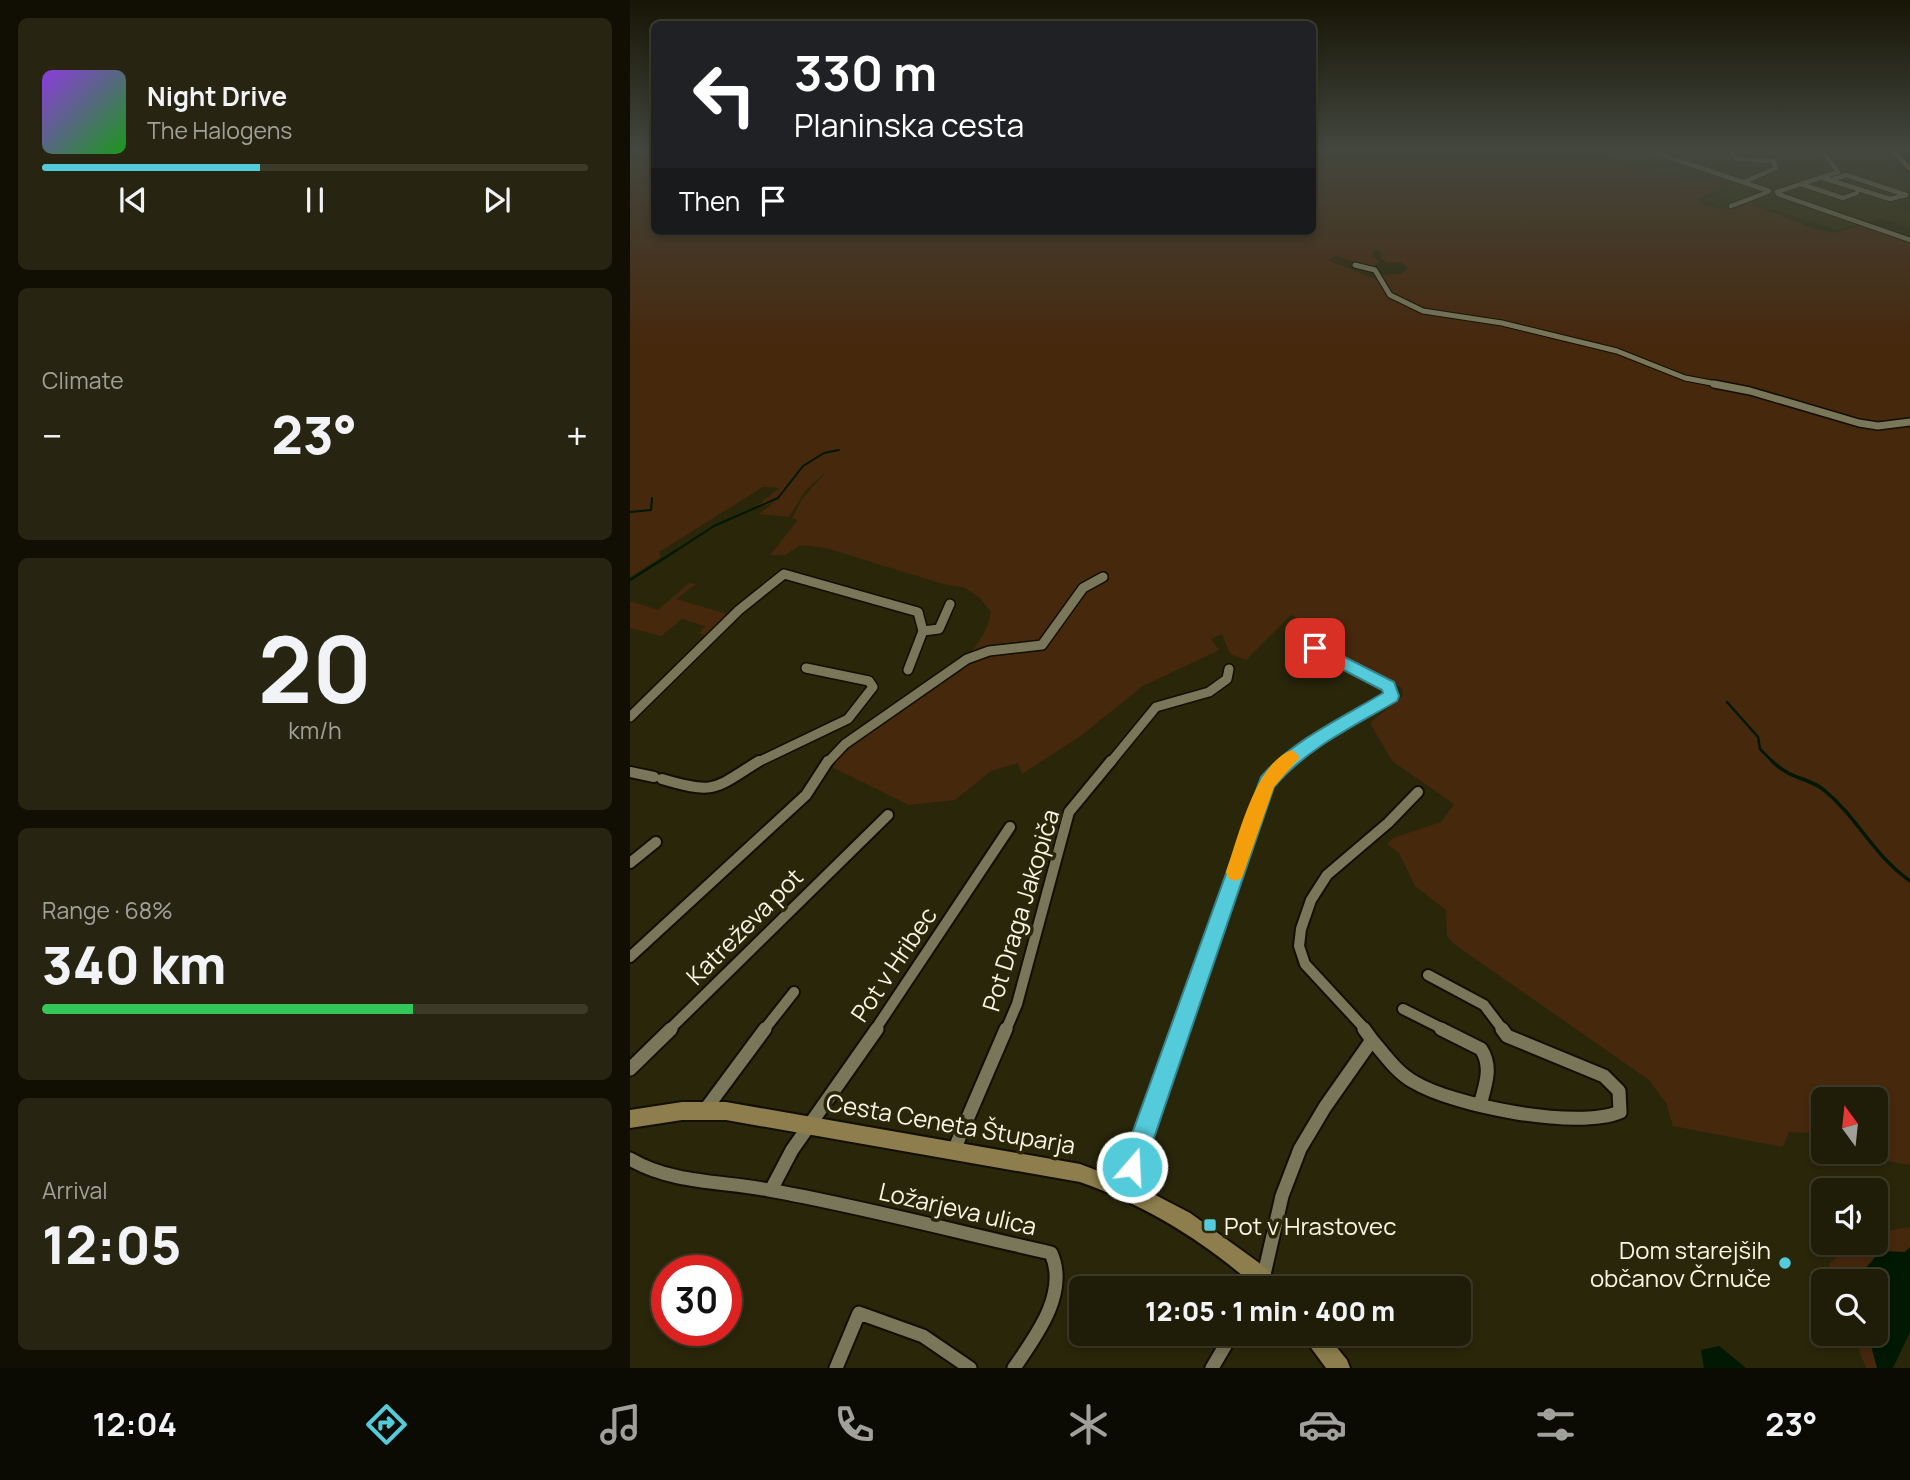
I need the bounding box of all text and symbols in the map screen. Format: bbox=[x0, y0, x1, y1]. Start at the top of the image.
text: 330 m bbox=[794, 39, 937, 106]
icon: left bbox=[679, 49, 770, 140]
text: Night Drive bbox=[147, 78, 287, 114]
text: Planinska cesta bbox=[794, 103, 1024, 147]
text: The Halogens bbox=[147, 114, 292, 146]
icon: previous bbox=[114, 181, 152, 219]
icon: pause bbox=[296, 181, 334, 219]
icon: next bbox=[478, 181, 516, 219]
icon: arrive bbox=[754, 182, 792, 220]
text: Then bbox=[679, 183, 740, 219]
text: Climate bbox=[42, 364, 124, 396]
text: 23° bbox=[272, 399, 357, 470]
text: − bbox=[42, 409, 63, 461]
text: + bbox=[566, 409, 588, 461]
text: 20 bbox=[258, 606, 372, 730]
pin bbox=[1285, 618, 1345, 678]
icon: arrive bbox=[1296, 629, 1334, 667]
text: km/h bbox=[288, 714, 342, 746]
street label: Pot Draga Jakopiča bbox=[974, 805, 1066, 1015]
street label: Katreževa pot bbox=[678, 860, 810, 992]
text: Range · 68% bbox=[42, 894, 173, 926]
street label: Pot v Hribec bbox=[842, 900, 944, 1028]
text: 340 km bbox=[42, 929, 227, 1000]
street label: Cesta Ceneta Štuparja bbox=[824, 1085, 1078, 1161]
north arrow bbox=[1811, 1087, 1888, 1164]
map controls bbox=[1811, 1087, 1888, 1346]
position arrow bbox=[1095, 1130, 1169, 1204]
text: Arrival bbox=[42, 1174, 108, 1206]
street label: Ložarjeva ulica bbox=[876, 1174, 1040, 1242]
button: sound bbox=[1811, 1178, 1888, 1255]
text: 12:05 bbox=[42, 1209, 181, 1280]
place label: Pot v Hrastovec bbox=[1224, 1209, 1396, 1242]
marker: Pot v Hrastovec bbox=[1202, 1217, 1218, 1233]
place label: Dom starejših občanov Črnuče bbox=[1590, 1233, 1771, 1294]
speed limit sign: 30 bbox=[651, 1255, 742, 1346]
marker: Dom starejših občanov Črnuče bbox=[1777, 1255, 1793, 1271]
button: search bbox=[1811, 1269, 1888, 1346]
text: 12:05 · 1 min · 400 m bbox=[1145, 1293, 1395, 1329]
icon: directions bbox=[362, 1400, 411, 1449]
icon: music bbox=[596, 1400, 645, 1449]
icon: phone bbox=[830, 1400, 879, 1449]
icon: climate bbox=[1064, 1400, 1113, 1449]
icon: car bbox=[1298, 1400, 1347, 1449]
icon: filters bbox=[1531, 1400, 1580, 1449]
text: 12:04 bbox=[92, 1402, 177, 1446]
text: 23° bbox=[1765, 1402, 1817, 1446]

